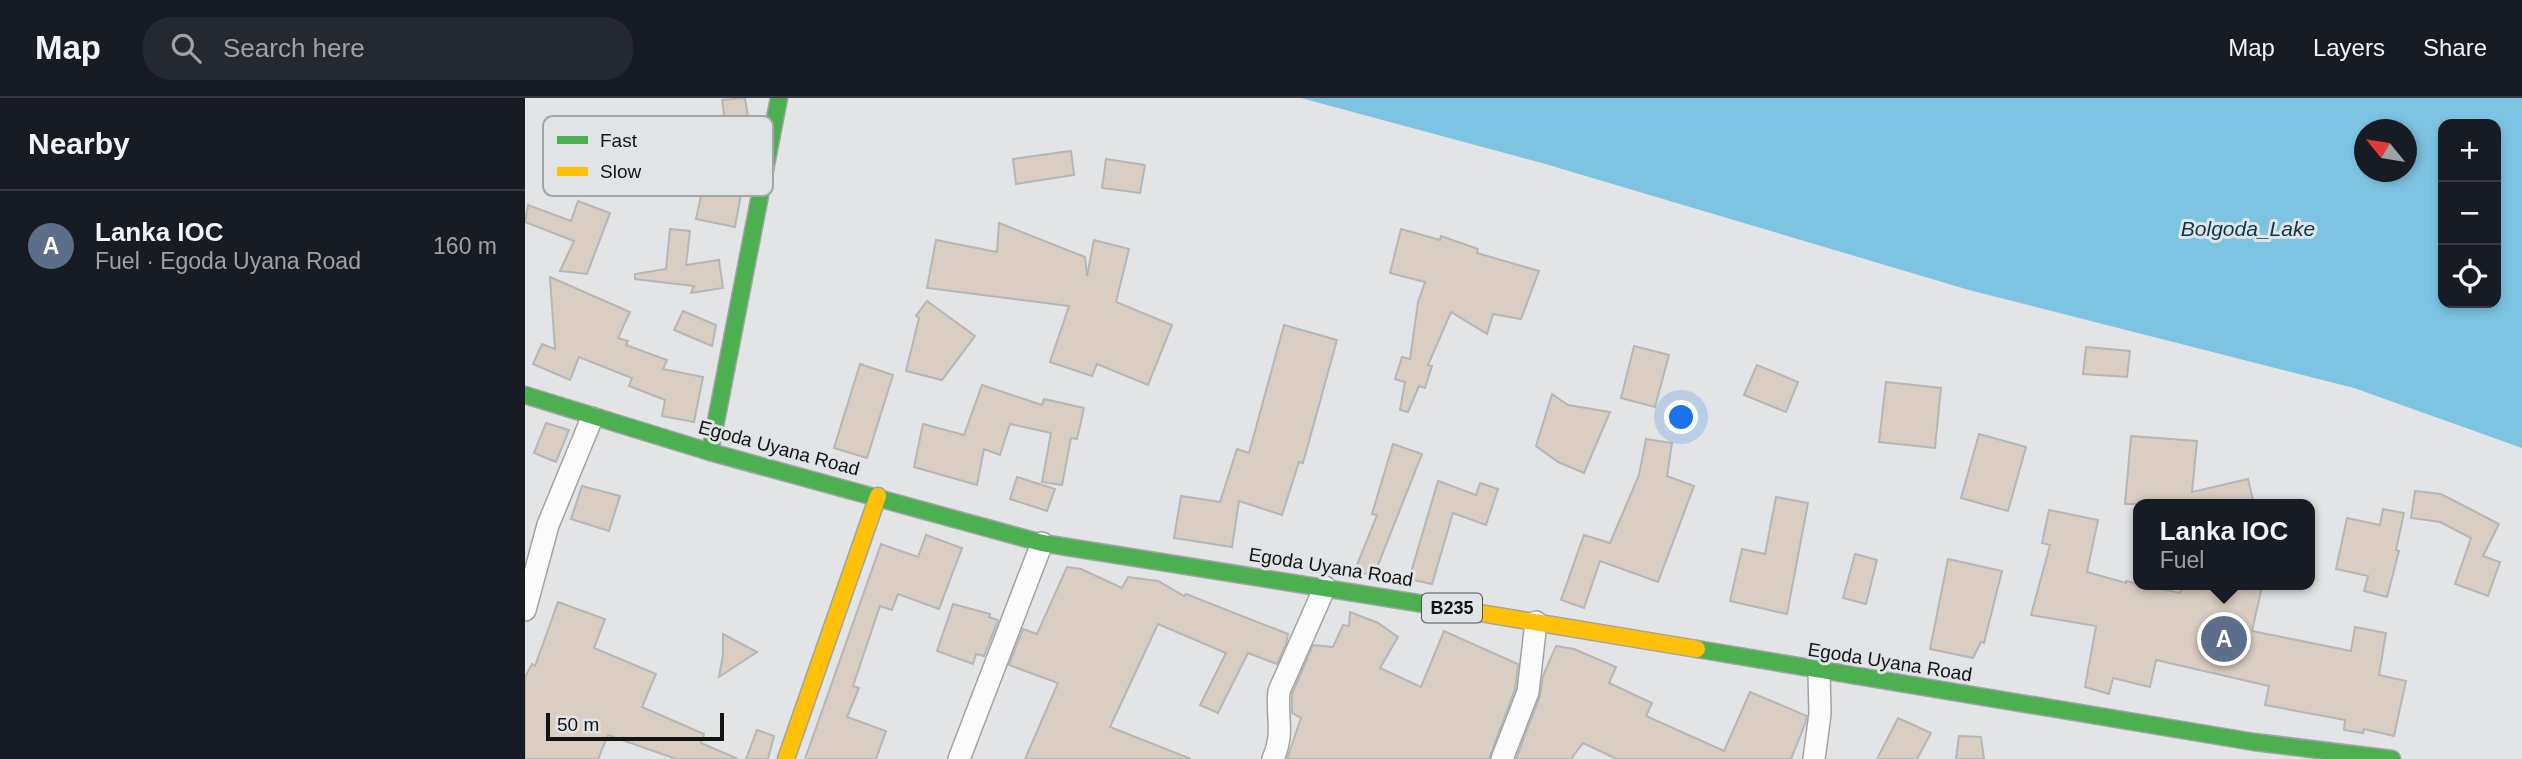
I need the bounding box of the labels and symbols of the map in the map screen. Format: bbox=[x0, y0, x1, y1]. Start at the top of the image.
legend bbox=[543, 116, 773, 196]
north arrow bbox=[2354, 119, 2417, 182]
text: Fast bbox=[600, 130, 638, 151]
text: Slow bbox=[600, 161, 641, 182]
water label: Bolgoda_Lake bbox=[2181, 217, 2315, 240]
your location bbox=[1664, 400, 1698, 434]
street label: Egoda Uyana Road bbox=[696, 416, 862, 480]
street label: Egoda Uyana Road bbox=[1247, 544, 1415, 590]
road number: B235 bbox=[1422, 594, 1482, 622]
pin: A bbox=[2201, 613, 2247, 665]
street label: Egoda Uyana Road bbox=[1806, 639, 1974, 685]
scale bar bbox=[546, 710, 725, 742]

